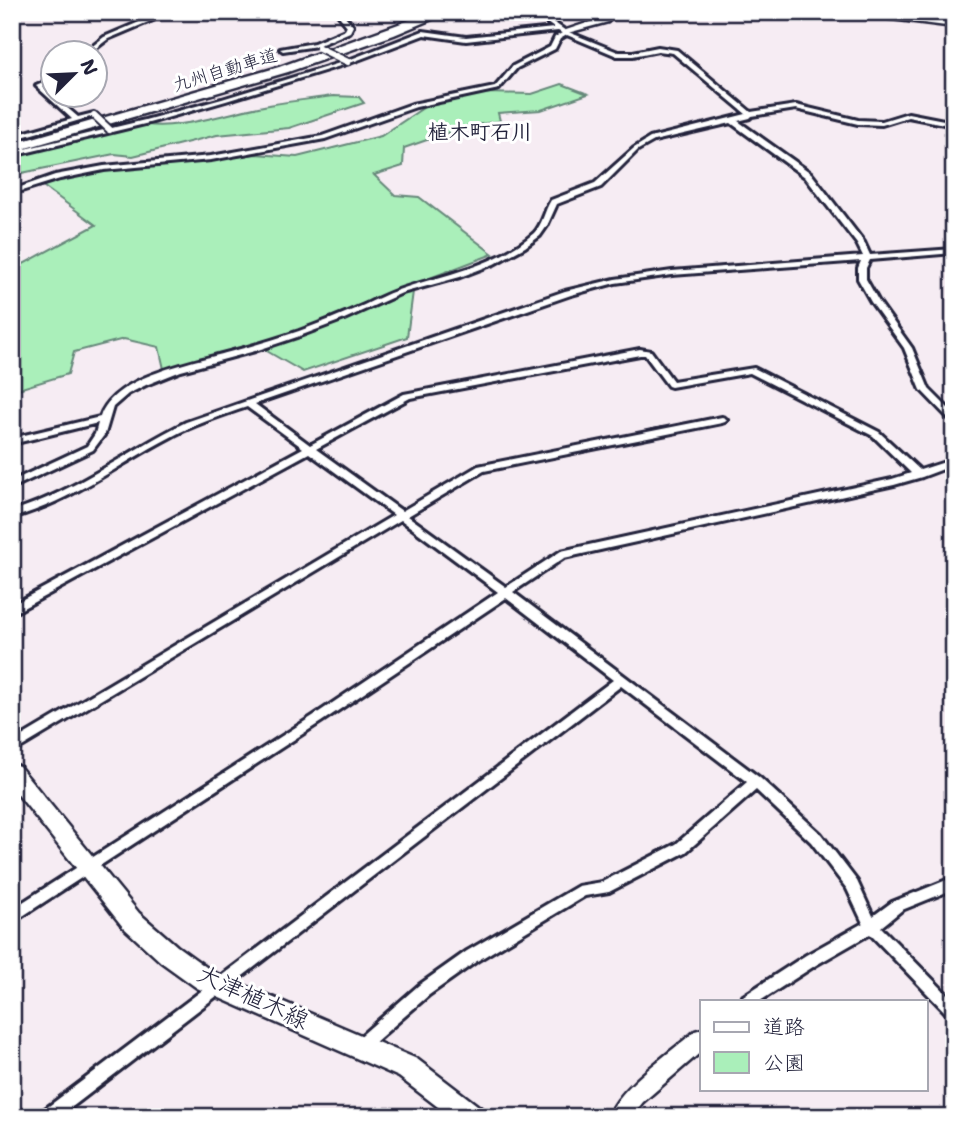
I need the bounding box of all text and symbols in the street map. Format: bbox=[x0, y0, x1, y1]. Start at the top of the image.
north arrow bbox=[38, 38, 108, 108]
street label: 九州自動車道 bbox=[170, 43, 280, 97]
text: N bbox=[75, 55, 104, 79]
district label: 植木町石川 bbox=[428, 118, 533, 146]
street label: 大津植木線 bbox=[192, 957, 314, 1037]
legend bbox=[700, 1000, 928, 1090]
text: 道路 bbox=[763, 1013, 805, 1041]
text: 公園 bbox=[763, 1049, 805, 1077]

